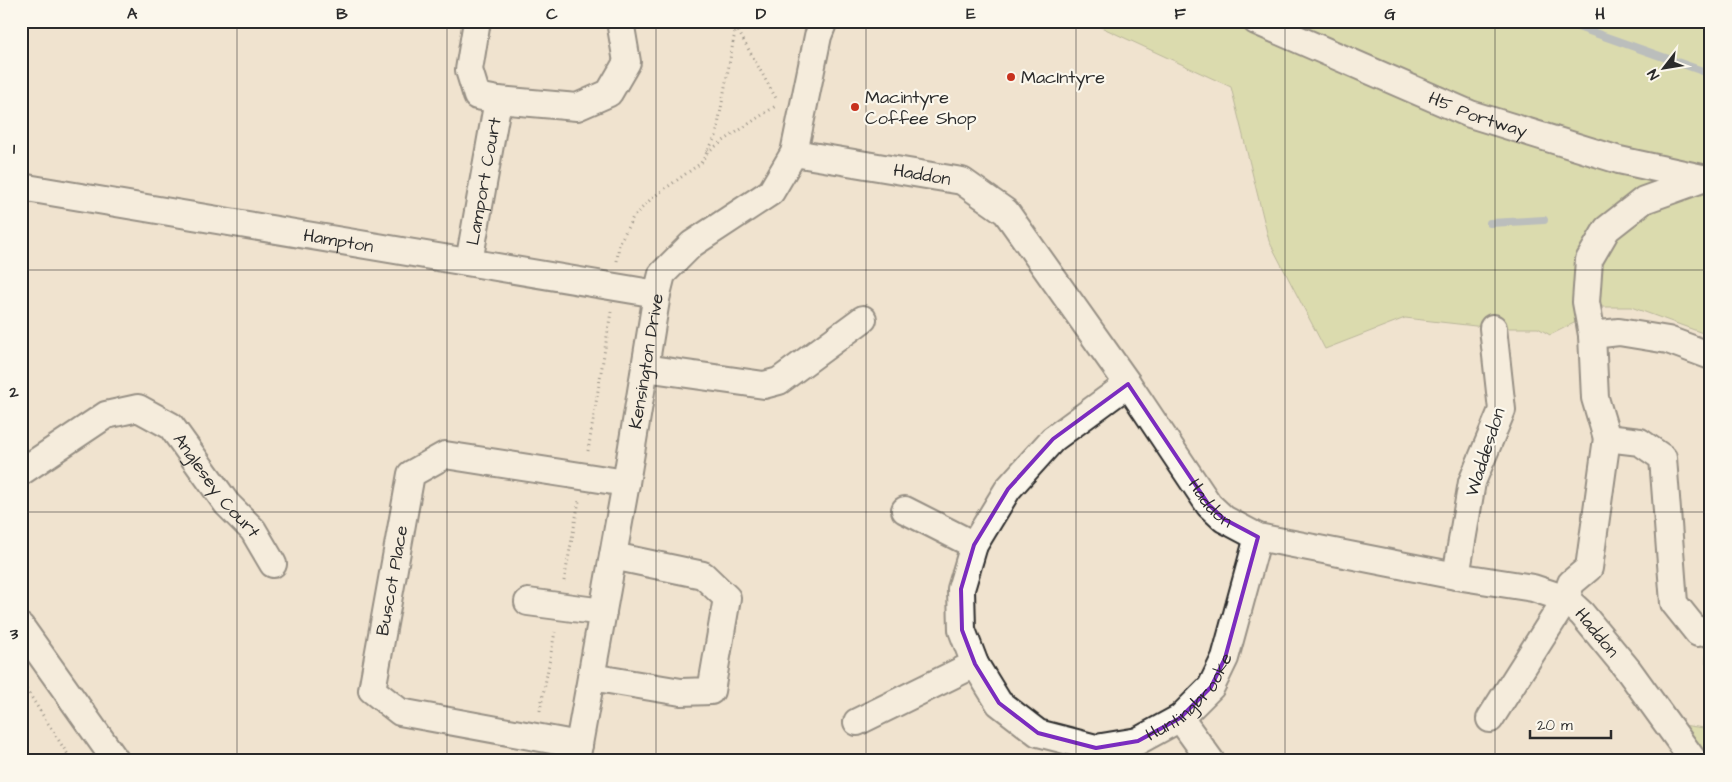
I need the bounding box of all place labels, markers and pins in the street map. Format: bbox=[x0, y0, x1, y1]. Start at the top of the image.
place label: MacIntyre bbox=[1021, 65, 1105, 91]
marker: MacIntyre bbox=[1005, 71, 1017, 83]
place label: Macintyre Coffee Shop bbox=[865, 85, 977, 131]
marker: Macintyre Coffee Shop bbox=[849, 101, 861, 113]

